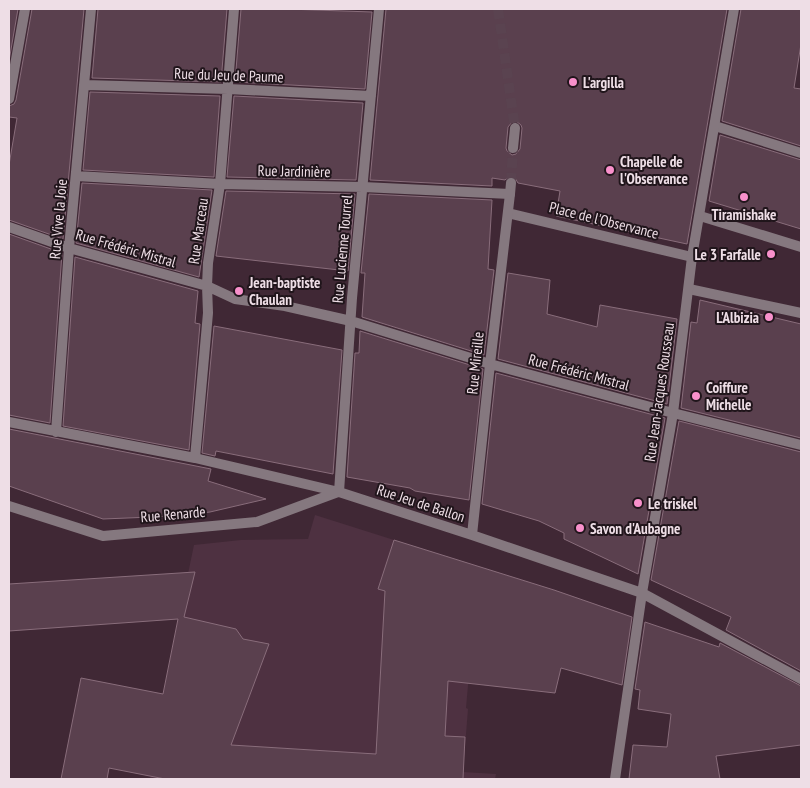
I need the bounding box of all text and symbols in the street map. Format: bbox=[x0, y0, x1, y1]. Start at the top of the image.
street label: Rue du Jeu de Paume bbox=[174, 64, 284, 86]
place label: L'argilla bbox=[583, 73, 624, 92]
marker: L'argilla bbox=[567, 76, 579, 88]
place label: Chapelle de l'Observance bbox=[620, 152, 688, 188]
street label: Rue Jardinière bbox=[257, 161, 331, 181]
marker: Chapelle de l'Observance bbox=[604, 164, 616, 176]
street label: Rue Vive la Joie bbox=[45, 178, 71, 260]
marker: Tiramishake bbox=[738, 191, 750, 203]
street label: Rue Lucienne Tourrel bbox=[328, 194, 356, 304]
street label: Rue Marceau bbox=[184, 197, 212, 265]
street label: Place de l'Observance bbox=[547, 197, 661, 243]
place label: Tiramishake bbox=[711, 205, 777, 224]
street label: Rue Frédéric Mistral bbox=[74, 225, 179, 272]
place label: Le 3 Farfalle bbox=[695, 245, 761, 264]
marker: Le 3 Farfalle bbox=[765, 248, 777, 260]
place label: Jean-baptiste Chaulan bbox=[248, 273, 320, 309]
marker: Jean-baptiste Chaulan bbox=[233, 285, 245, 297]
place label: L'Albizia bbox=[716, 308, 759, 327]
marker: L'Albizia bbox=[763, 311, 775, 323]
street label: Rue Jean-Jacques Rousseau bbox=[640, 321, 678, 463]
street label: Rue Mireille bbox=[462, 331, 488, 395]
street label: Rue Frédéric Mistral bbox=[527, 349, 632, 395]
place label: Coiffure Michelle bbox=[706, 378, 751, 414]
marker: Coiffure Michelle bbox=[690, 390, 702, 402]
street label: Rue Jeu de Ballon bbox=[375, 480, 467, 526]
place label: Le triskel bbox=[648, 494, 697, 513]
marker: Le triskel bbox=[632, 497, 644, 509]
street label: Rue Renarde bbox=[140, 502, 206, 526]
place label: Savon d'Aubagne bbox=[590, 519, 680, 538]
marker: Savon d'Aubagne bbox=[574, 522, 586, 534]

